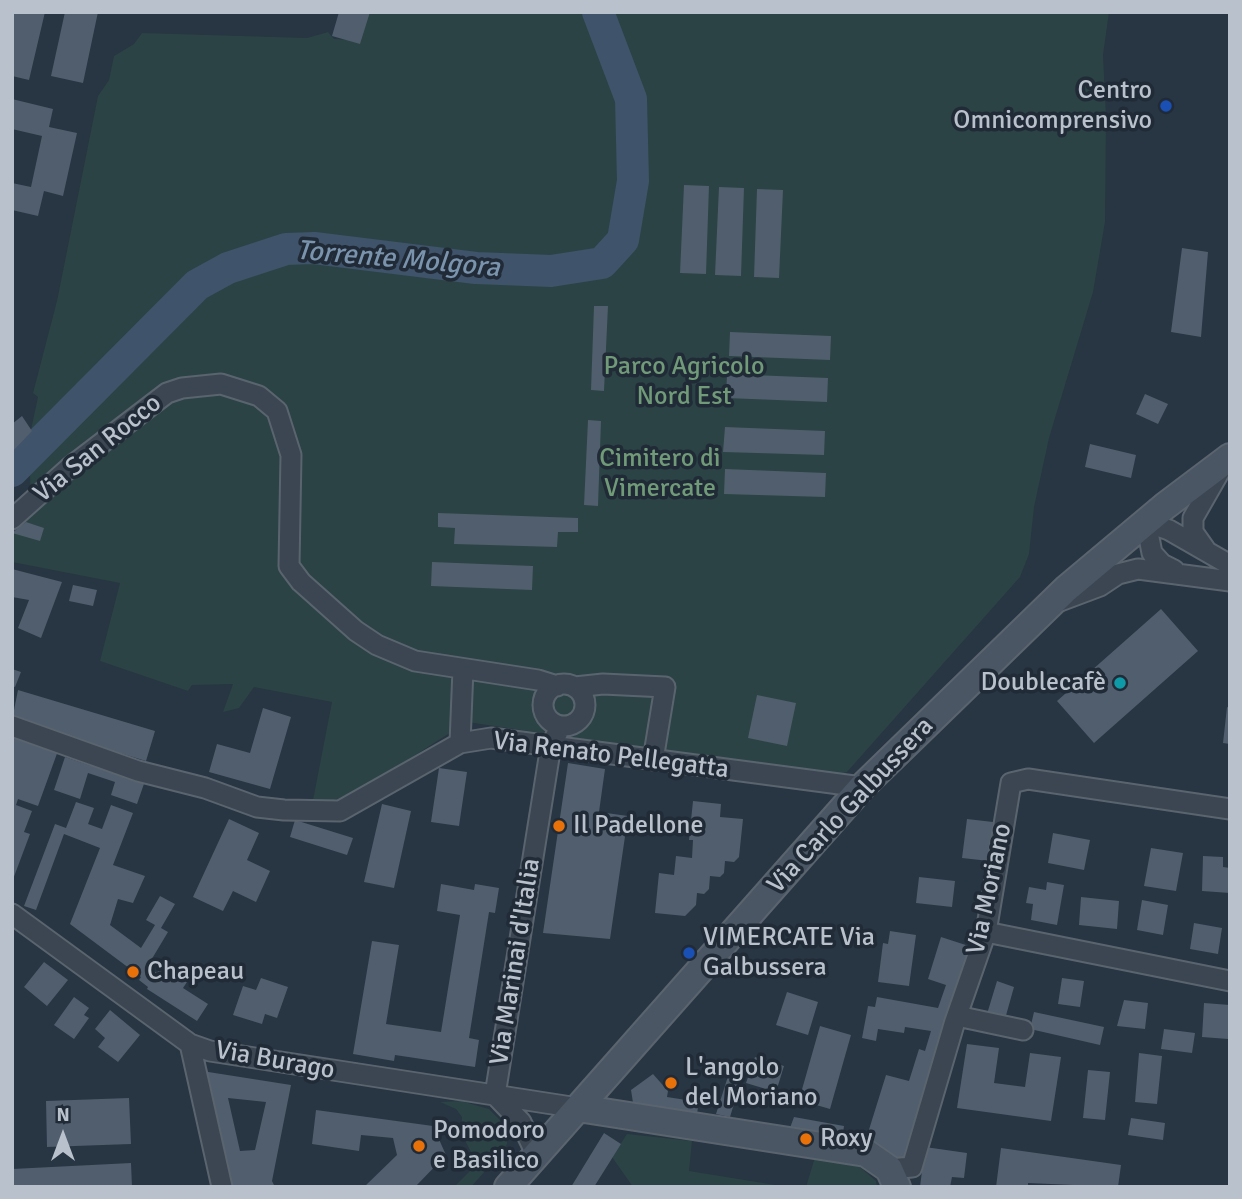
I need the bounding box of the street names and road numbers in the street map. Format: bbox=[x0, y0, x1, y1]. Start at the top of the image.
street label: Via San Rocco bbox=[28, 388, 168, 510]
street label: Via Carlo Galbussera bbox=[761, 711, 941, 901]
street label: Via Renato Pellegatta bbox=[491, 726, 731, 786]
street label: Via Moriano bbox=[961, 821, 1019, 957]
street label: Via Marinai d'Italia bbox=[484, 856, 548, 1068]
street label: Via Burago bbox=[213, 1035, 337, 1087]

